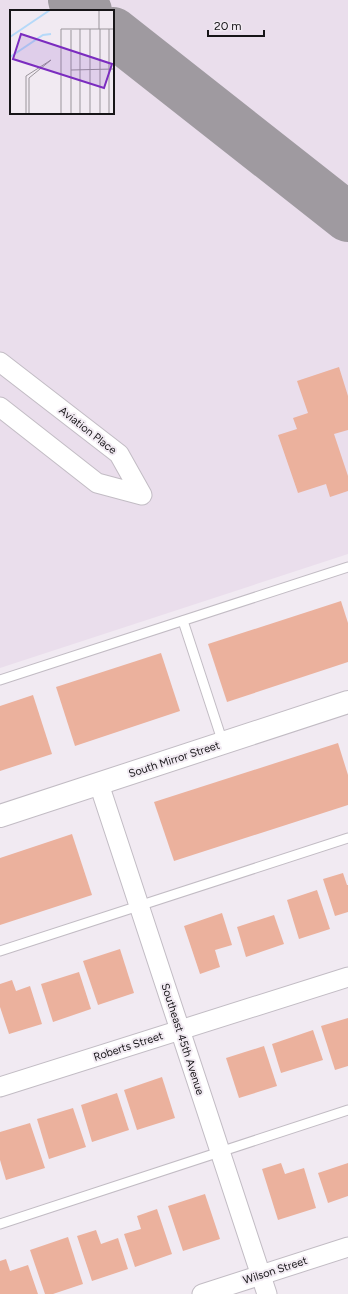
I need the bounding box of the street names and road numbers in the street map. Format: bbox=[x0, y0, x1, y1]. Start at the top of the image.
street label: Aviation Place bbox=[56, 404, 119, 457]
street label: South Mirror Street bbox=[127, 739, 221, 780]
street label: Southeast 45th Avenue bbox=[158, 982, 207, 1097]
street label: Roberts Street bbox=[92, 1029, 165, 1064]
street label: Wilson Street bbox=[241, 1254, 309, 1287]

